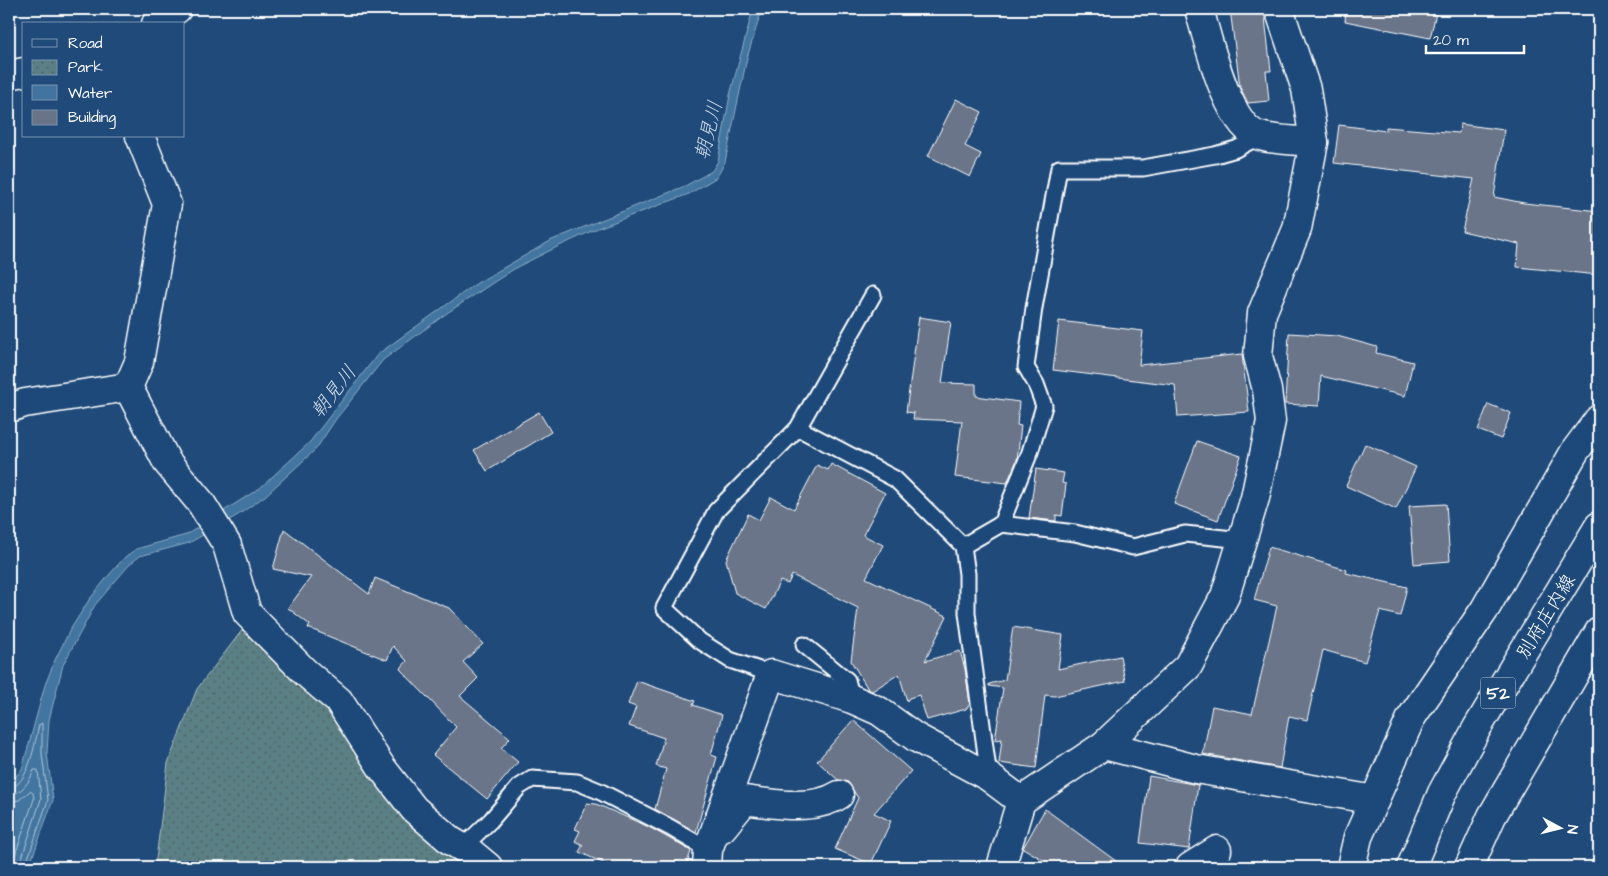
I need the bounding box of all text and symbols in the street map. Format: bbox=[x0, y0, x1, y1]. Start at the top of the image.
legend bbox=[22, 22, 185, 138]
scale bar bbox=[1426, 22, 1523, 54]
text: 20 m bbox=[1433, 30, 1469, 51]
text: Road bbox=[68, 33, 103, 54]
text: Park bbox=[68, 57, 103, 78]
text: Water bbox=[68, 83, 112, 104]
water label: 朝見川 bbox=[688, 98, 730, 163]
text: Building bbox=[68, 107, 116, 129]
water label: 朝見川 bbox=[304, 359, 363, 424]
street label: 別府庄内線 bbox=[1510, 569, 1582, 664]
road number: 52 bbox=[1480, 678, 1516, 708]
north arrow bbox=[1536, 804, 1586, 854]
text: N bbox=[1561, 824, 1582, 835]

